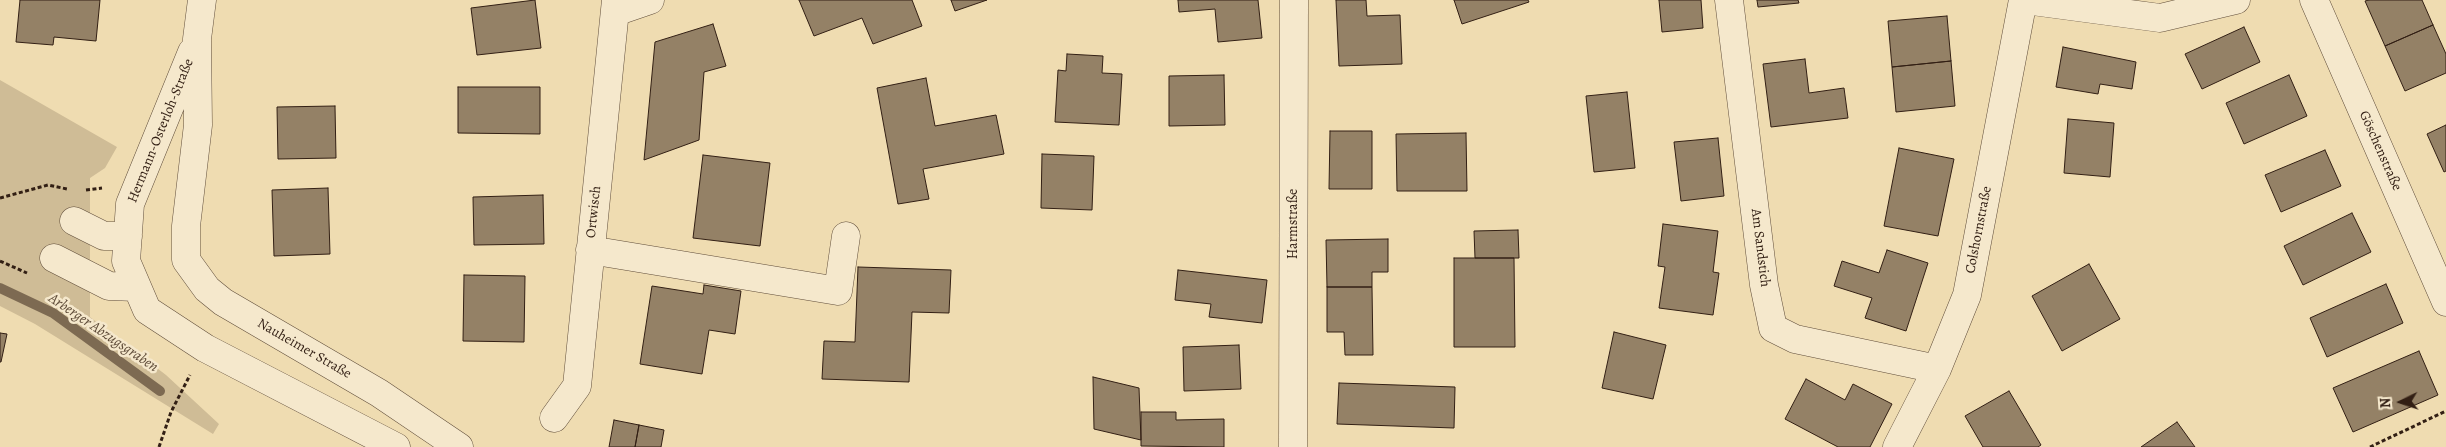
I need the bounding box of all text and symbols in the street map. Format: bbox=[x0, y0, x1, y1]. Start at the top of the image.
street label: Hermann-Osterloh-Straße bbox=[124, 57, 198, 205]
street label: Göschenstraße bbox=[2355, 109, 2405, 193]
street label: Ortwisch bbox=[583, 185, 605, 239]
street label: Colshornstraße bbox=[1962, 185, 1996, 275]
street label: Harmstraße bbox=[1286, 189, 1302, 259]
street label: Am Sandstich bbox=[1747, 208, 1773, 288]
water label: Arberger Abzugsgraben bbox=[45, 290, 161, 376]
street label: Nauheimer Straße bbox=[254, 315, 354, 383]
north arrow bbox=[2376, 377, 2426, 427]
text: N bbox=[2376, 397, 2395, 409]

